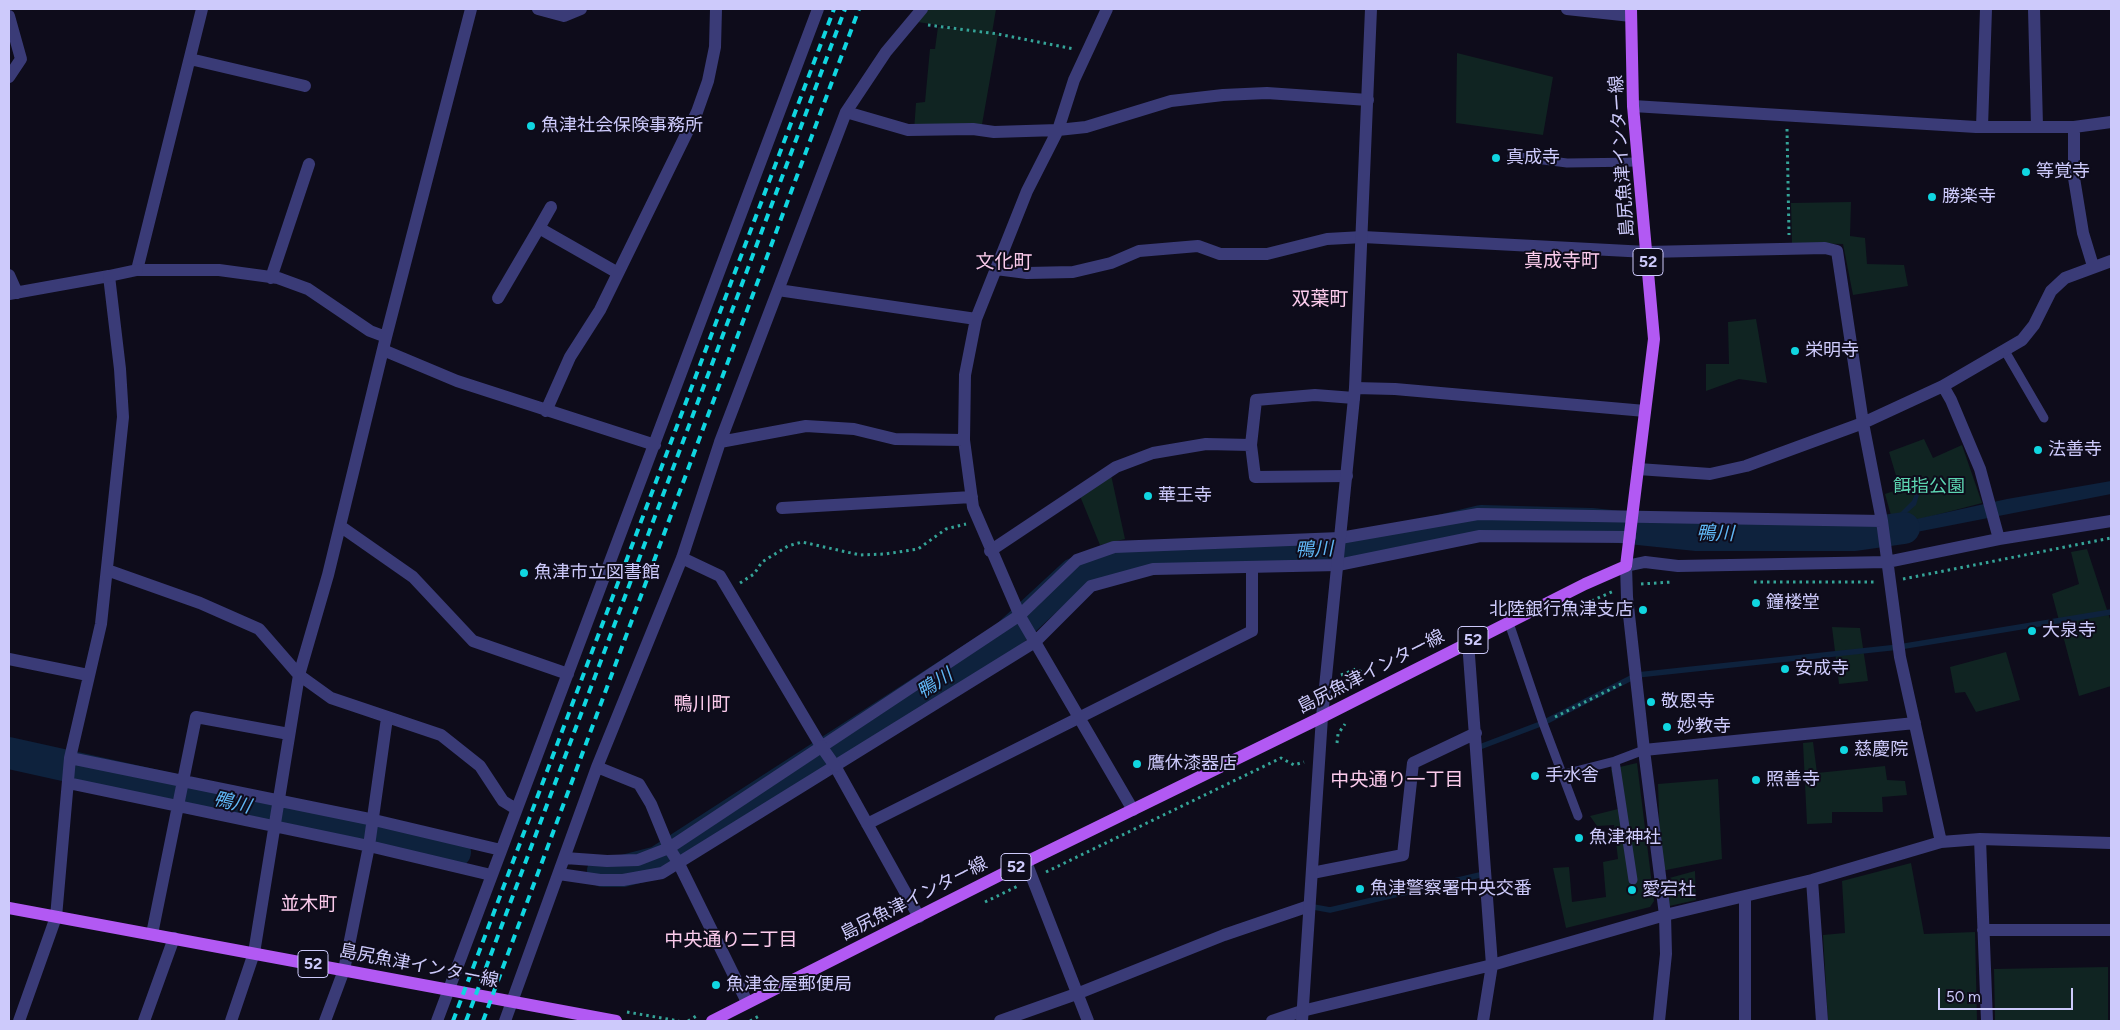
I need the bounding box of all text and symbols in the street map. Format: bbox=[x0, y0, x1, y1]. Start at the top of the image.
street label: 島尻魚津インター線 bbox=[1606, 74, 1638, 238]
place label: 魚津社会保険事務所 bbox=[541, 115, 703, 137]
marker: 魚津社会保険事務所 bbox=[525, 120, 537, 132]
place label: 真成寺 bbox=[1506, 147, 1560, 169]
marker: 真成寺 bbox=[1490, 152, 1502, 164]
place label: 等覚寺 bbox=[2036, 161, 2090, 183]
marker: 等覚寺 bbox=[2020, 166, 2032, 178]
place label: 勝楽寺 bbox=[1942, 186, 1996, 208]
marker: 勝楽寺 bbox=[1926, 191, 1938, 203]
road number: 52 bbox=[1633, 248, 1663, 276]
district label: 真成寺町 bbox=[1524, 250, 1600, 272]
district label: 文化町 bbox=[976, 251, 1032, 273]
district label: 双葉町 bbox=[1292, 288, 1348, 310]
place label: 栄明寺 bbox=[1805, 340, 1859, 362]
marker: 栄明寺 bbox=[1789, 345, 1801, 357]
place label: 法善寺 bbox=[2048, 439, 2102, 461]
marker: 法善寺 bbox=[2032, 444, 2044, 456]
park label: 餌指公園 bbox=[1893, 476, 1965, 498]
place label: 華王寺 bbox=[1158, 485, 1212, 507]
marker: 華王寺 bbox=[1142, 490, 1154, 502]
water label: 鴨川 bbox=[1696, 522, 1734, 546]
water label: 鴨川 bbox=[1295, 538, 1333, 562]
place label: 魚津市立図書館 bbox=[534, 562, 660, 584]
marker: 魚津市立図書館 bbox=[518, 567, 530, 579]
place label: 鐘楼堂 bbox=[1766, 592, 1820, 614]
marker: 鐘楼堂 bbox=[1750, 597, 1762, 609]
place label: 北陸銀行魚津支店 bbox=[1489, 599, 1633, 621]
marker: 北陸銀行魚津支店 bbox=[1637, 604, 1649, 616]
place label: 大泉寺 bbox=[2042, 620, 2096, 642]
marker: 大泉寺 bbox=[2026, 625, 2038, 637]
street label: 島尻魚津インター線 bbox=[1294, 626, 1448, 718]
road number: 52 bbox=[1458, 626, 1488, 654]
place label: 安成寺 bbox=[1795, 658, 1849, 680]
marker: 安成寺 bbox=[1779, 663, 1791, 675]
water label: 鴨川 bbox=[913, 664, 957, 704]
place label: 敬恩寺 bbox=[1661, 691, 1715, 713]
district label: 鴨川町 bbox=[674, 693, 730, 715]
marker: 敬恩寺 bbox=[1645, 696, 1657, 708]
place label: 妙教寺 bbox=[1677, 716, 1731, 738]
marker: 妙教寺 bbox=[1661, 721, 1673, 733]
place label: 慈慶院 bbox=[1854, 739, 1908, 761]
marker: 慈慶院 bbox=[1838, 744, 1850, 756]
place label: 鷹休漆器店 bbox=[1147, 753, 1237, 775]
marker: 鷹休漆器店 bbox=[1131, 758, 1143, 770]
place label: 手水舎 bbox=[1545, 765, 1599, 787]
district label: 中央通り一丁目 bbox=[1331, 769, 1463, 791]
place label: 照善寺 bbox=[1766, 769, 1820, 791]
marker: 手水舎 bbox=[1529, 770, 1541, 782]
marker: 照善寺 bbox=[1750, 774, 1762, 786]
water label: 鴨川 bbox=[211, 788, 253, 818]
place label: 魚津神社 bbox=[1589, 827, 1661, 849]
marker: 魚津神社 bbox=[1573, 832, 1585, 844]
street label: 島尻魚津インター線 bbox=[837, 853, 991, 945]
road number: 52 bbox=[1001, 854, 1031, 880]
place label: 魚津警察署中央交番 bbox=[1370, 878, 1532, 900]
place label: 愛宕社 bbox=[1642, 879, 1696, 901]
marker: 魚津警察署中央交番 bbox=[1354, 883, 1366, 895]
marker: 愛宕社 bbox=[1626, 884, 1638, 896]
district label: 並木町 bbox=[281, 893, 337, 915]
district label: 中央通り二丁目 bbox=[665, 929, 797, 951]
street label: 島尻魚津インター線 bbox=[337, 940, 501, 992]
road number: 52 bbox=[298, 951, 328, 978]
place label: 魚津金屋郵便局 bbox=[726, 974, 852, 996]
scale bar bbox=[1940, 978, 2075, 1010]
marker: 魚津金屋郵便局 bbox=[710, 979, 722, 991]
text: 50 m bbox=[1946, 988, 1981, 1006]

